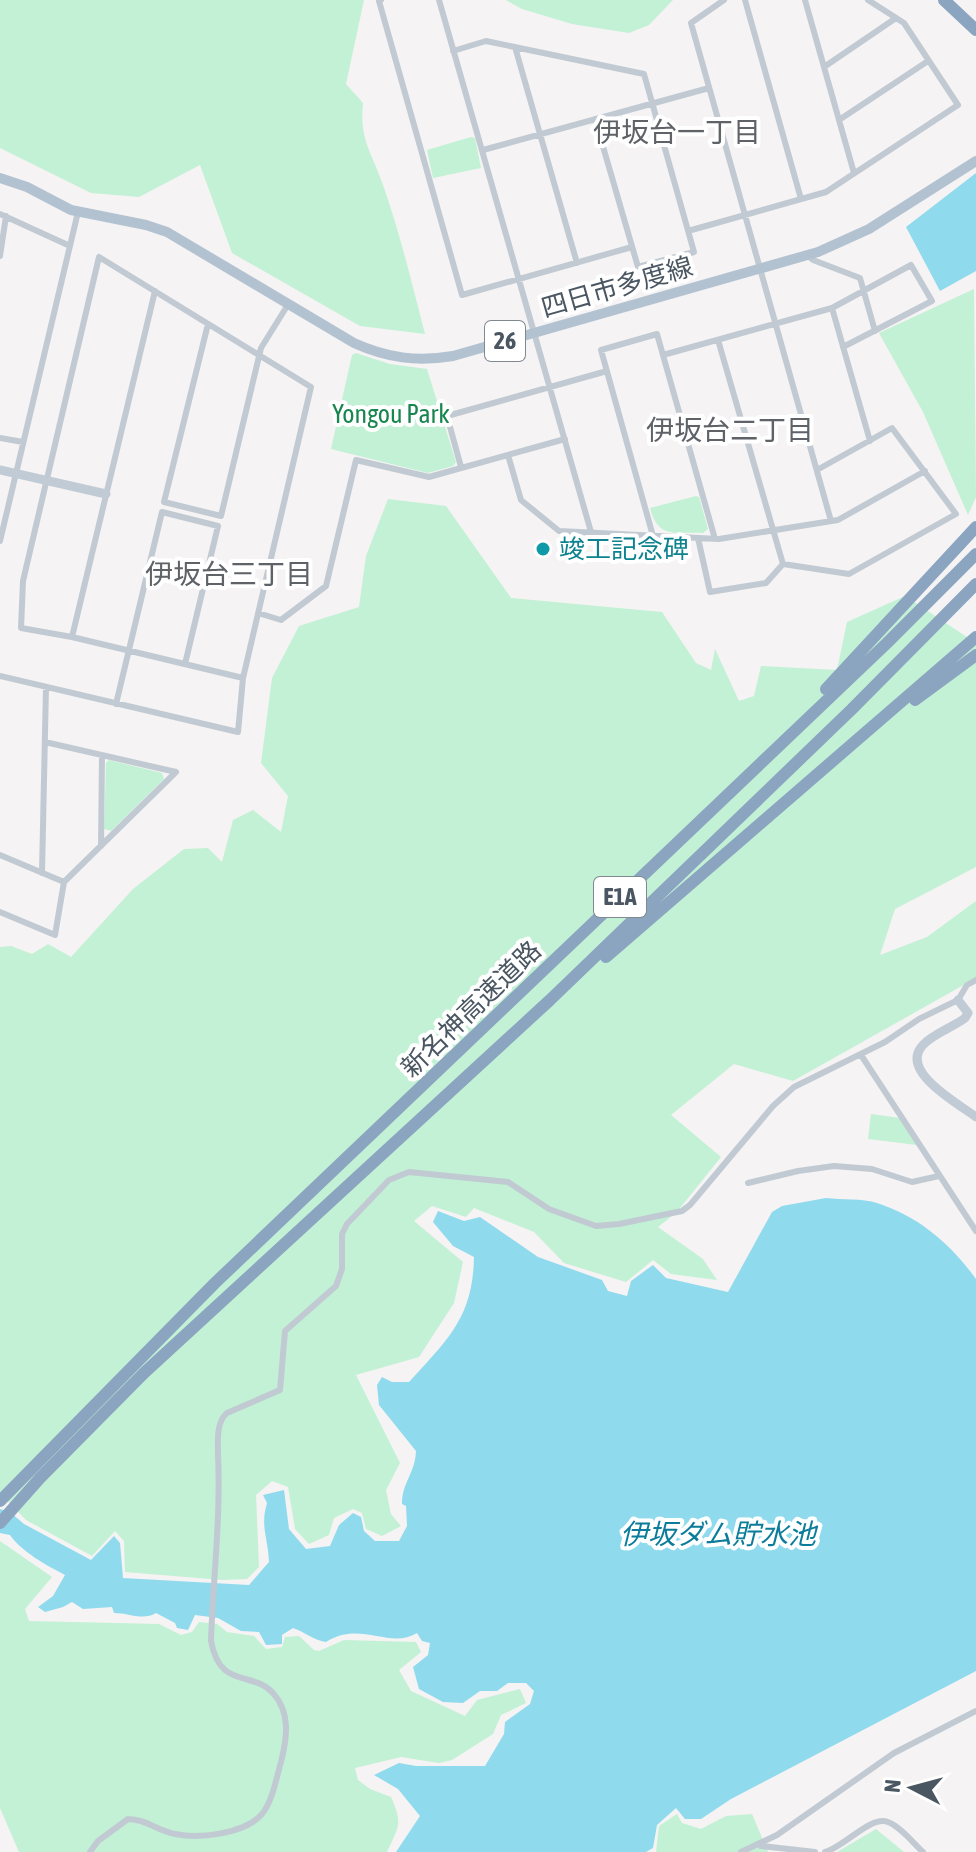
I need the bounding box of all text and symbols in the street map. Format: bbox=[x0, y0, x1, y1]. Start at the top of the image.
district label: 伊坂台一丁目 bbox=[593, 116, 761, 148]
street label: 四日市多度線 bbox=[538, 251, 696, 323]
road number: 26 bbox=[485, 321, 525, 361]
park label: Yongou Park bbox=[332, 399, 450, 429]
district label: 伊坂台二丁目 bbox=[646, 414, 814, 446]
place label: 竣工記念碑 bbox=[559, 534, 689, 564]
marker: 竣工記念碑 bbox=[534, 540, 552, 558]
district label: 伊坂台三丁目 bbox=[145, 558, 313, 590]
road number: E1A bbox=[594, 877, 646, 917]
street label: 新名神高速道路 bbox=[395, 935, 547, 1083]
water label: 伊坂ダム貯水池 bbox=[620, 1518, 819, 1550]
north arrow bbox=[872, 1748, 952, 1828]
text: N bbox=[879, 1778, 906, 1794]

